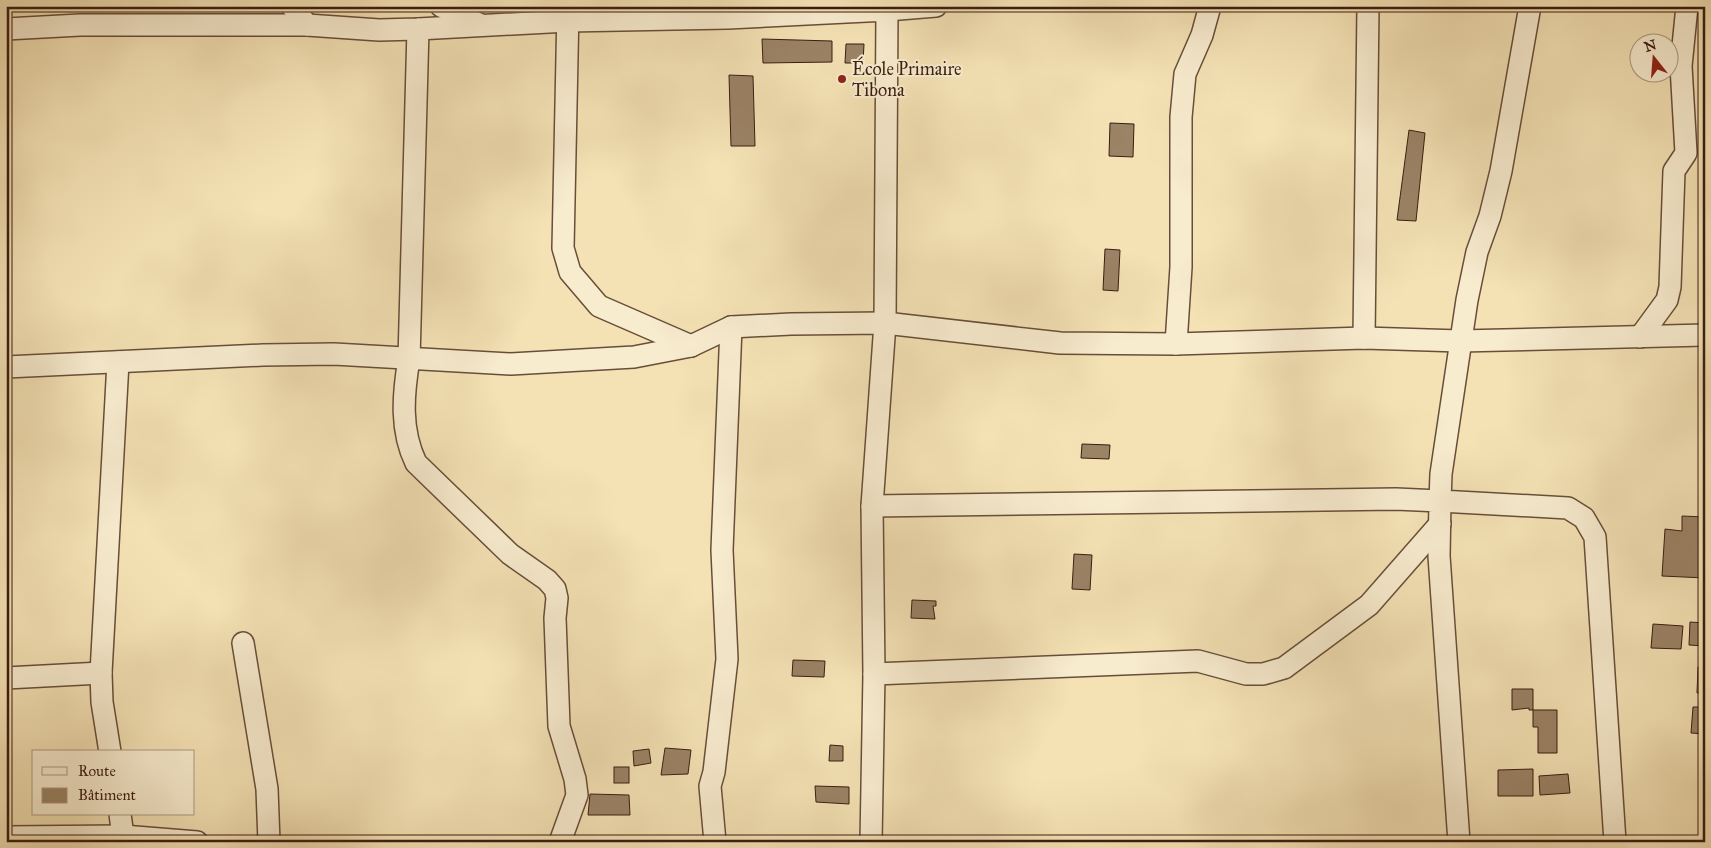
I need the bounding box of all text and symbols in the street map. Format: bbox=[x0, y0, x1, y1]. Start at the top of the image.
north arrow bbox=[1628, 32, 1678, 82]
text: N bbox=[1642, 36, 1659, 56]
place label: École Primaire Tibona bbox=[852, 56, 962, 101]
marker: École Primaire Tibona bbox=[836, 73, 848, 85]
legend bbox=[32, 750, 195, 816]
text: Route bbox=[78, 762, 116, 780]
text: Bâtiment bbox=[78, 786, 137, 804]

